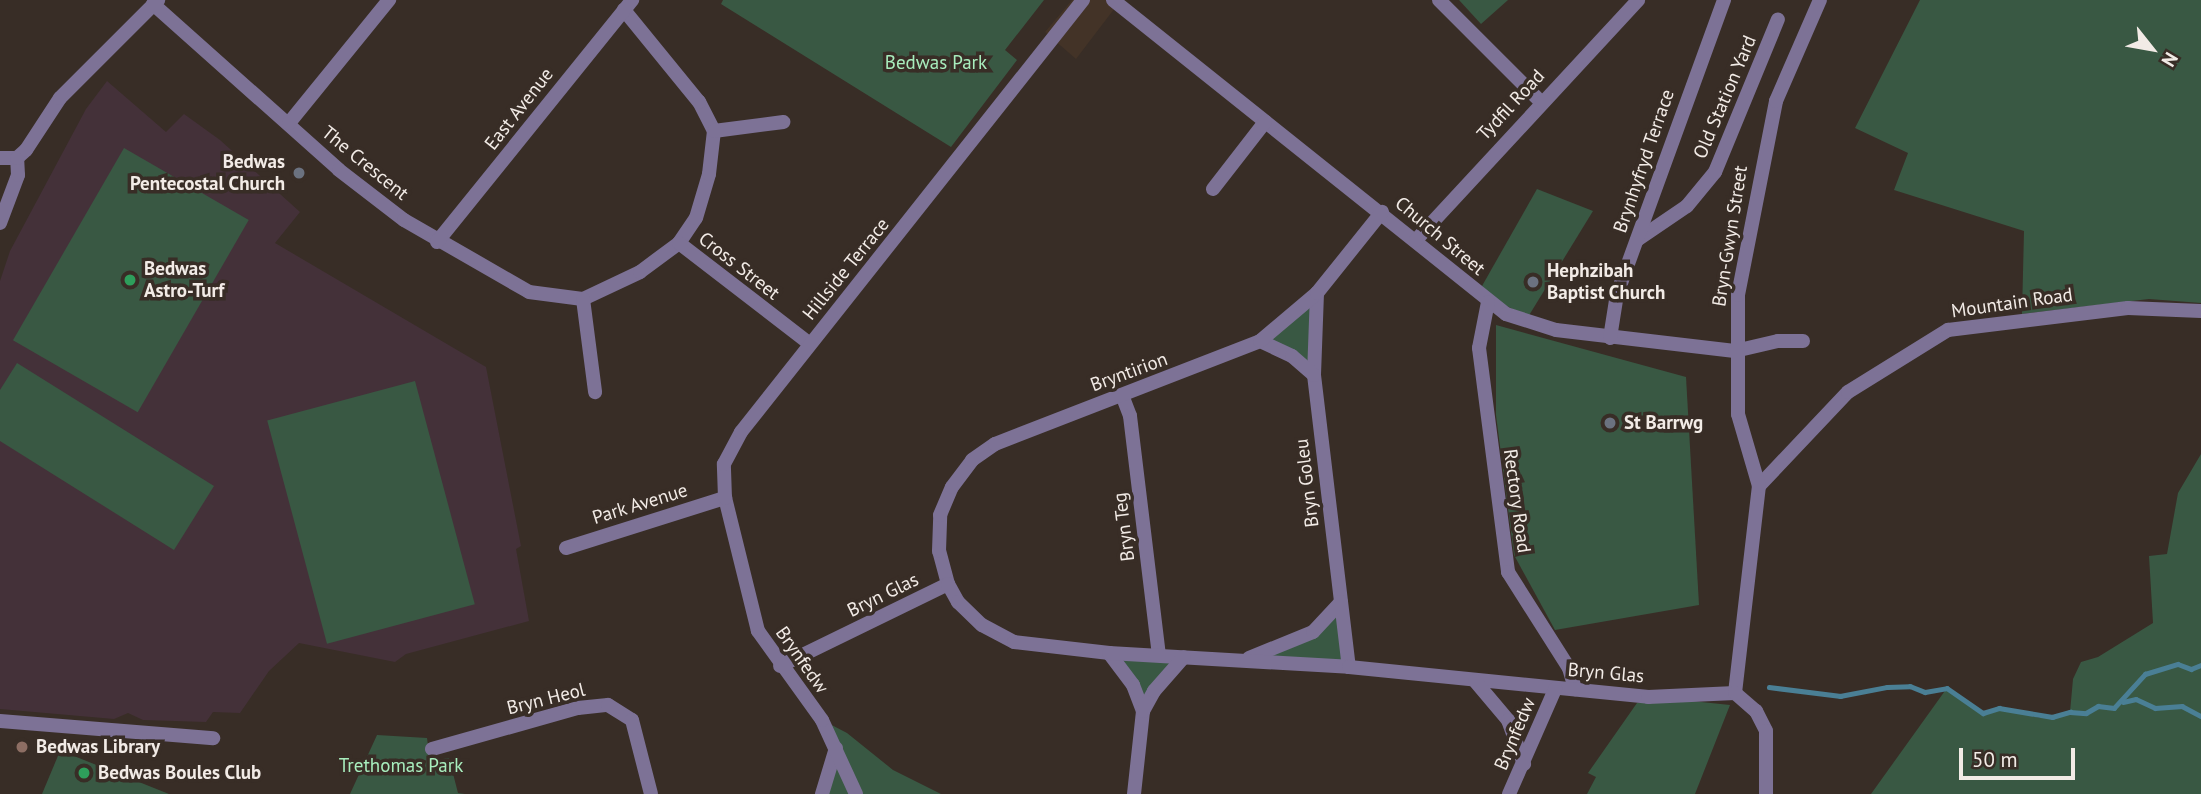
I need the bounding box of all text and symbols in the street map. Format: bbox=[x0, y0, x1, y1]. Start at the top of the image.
north arrow bbox=[2117, 14, 2187, 84]
street label: Old Station Yard bbox=[1689, 32, 1761, 162]
text: N bbox=[2157, 48, 2184, 71]
park label: Bedwas Park bbox=[885, 52, 987, 74]
street label: East Avenue bbox=[480, 63, 558, 155]
street label: Tydfil Road bbox=[1473, 65, 1549, 145]
street label: Brynhyfryd Terrace bbox=[1609, 86, 1679, 236]
street label: The Crescent bbox=[317, 121, 413, 205]
place label: Bedwas Pentecostal Church bbox=[130, 151, 285, 195]
street label: Bryn-Gwyn Street bbox=[1708, 164, 1752, 308]
marker: Bedwas Pentecostal Church bbox=[291, 165, 307, 181]
street label: Church Street bbox=[1390, 192, 1490, 280]
street label: Hillside Terrace bbox=[798, 213, 894, 325]
street label: Cross Street bbox=[694, 227, 784, 305]
place label: Bedwas Astro-Turf bbox=[144, 258, 224, 302]
place label: Hephzibah Baptist Church bbox=[1547, 260, 1666, 304]
marker: Bedwas Astro-Turf bbox=[122, 272, 138, 288]
marker: Hephzibah Baptist Church bbox=[1525, 274, 1541, 290]
street label: Mountain Road bbox=[1950, 283, 2074, 323]
street label: Bryntirion bbox=[1087, 348, 1171, 396]
place label: St Barrwg bbox=[1624, 412, 1703, 434]
marker: St Barrwg bbox=[1602, 415, 1618, 431]
street label: Bryn Goleu bbox=[1290, 437, 1324, 529]
street label: Rectory Road bbox=[1498, 447, 1536, 555]
street label: Park Avenue bbox=[589, 479, 691, 529]
street label: Bryn Teg bbox=[1108, 491, 1140, 563]
street label: Bryn Glas bbox=[844, 568, 922, 622]
street label: Brynfedw bbox=[771, 622, 833, 698]
street label: Bryn Glas bbox=[1567, 658, 1645, 688]
street label: Bryn Heol bbox=[505, 678, 587, 720]
street label: Brynfedw bbox=[1490, 694, 1540, 774]
scale bar bbox=[1963, 734, 2078, 778]
place label: Bedwas Library bbox=[36, 736, 160, 758]
marker: Bedwas Library bbox=[14, 739, 30, 755]
text: 50 m bbox=[1972, 746, 2018, 773]
park label: Trethomas Park bbox=[339, 755, 463, 777]
place label: Bedwas Boules Club bbox=[98, 762, 261, 784]
marker: Bedwas Boules Club bbox=[76, 765, 92, 781]

